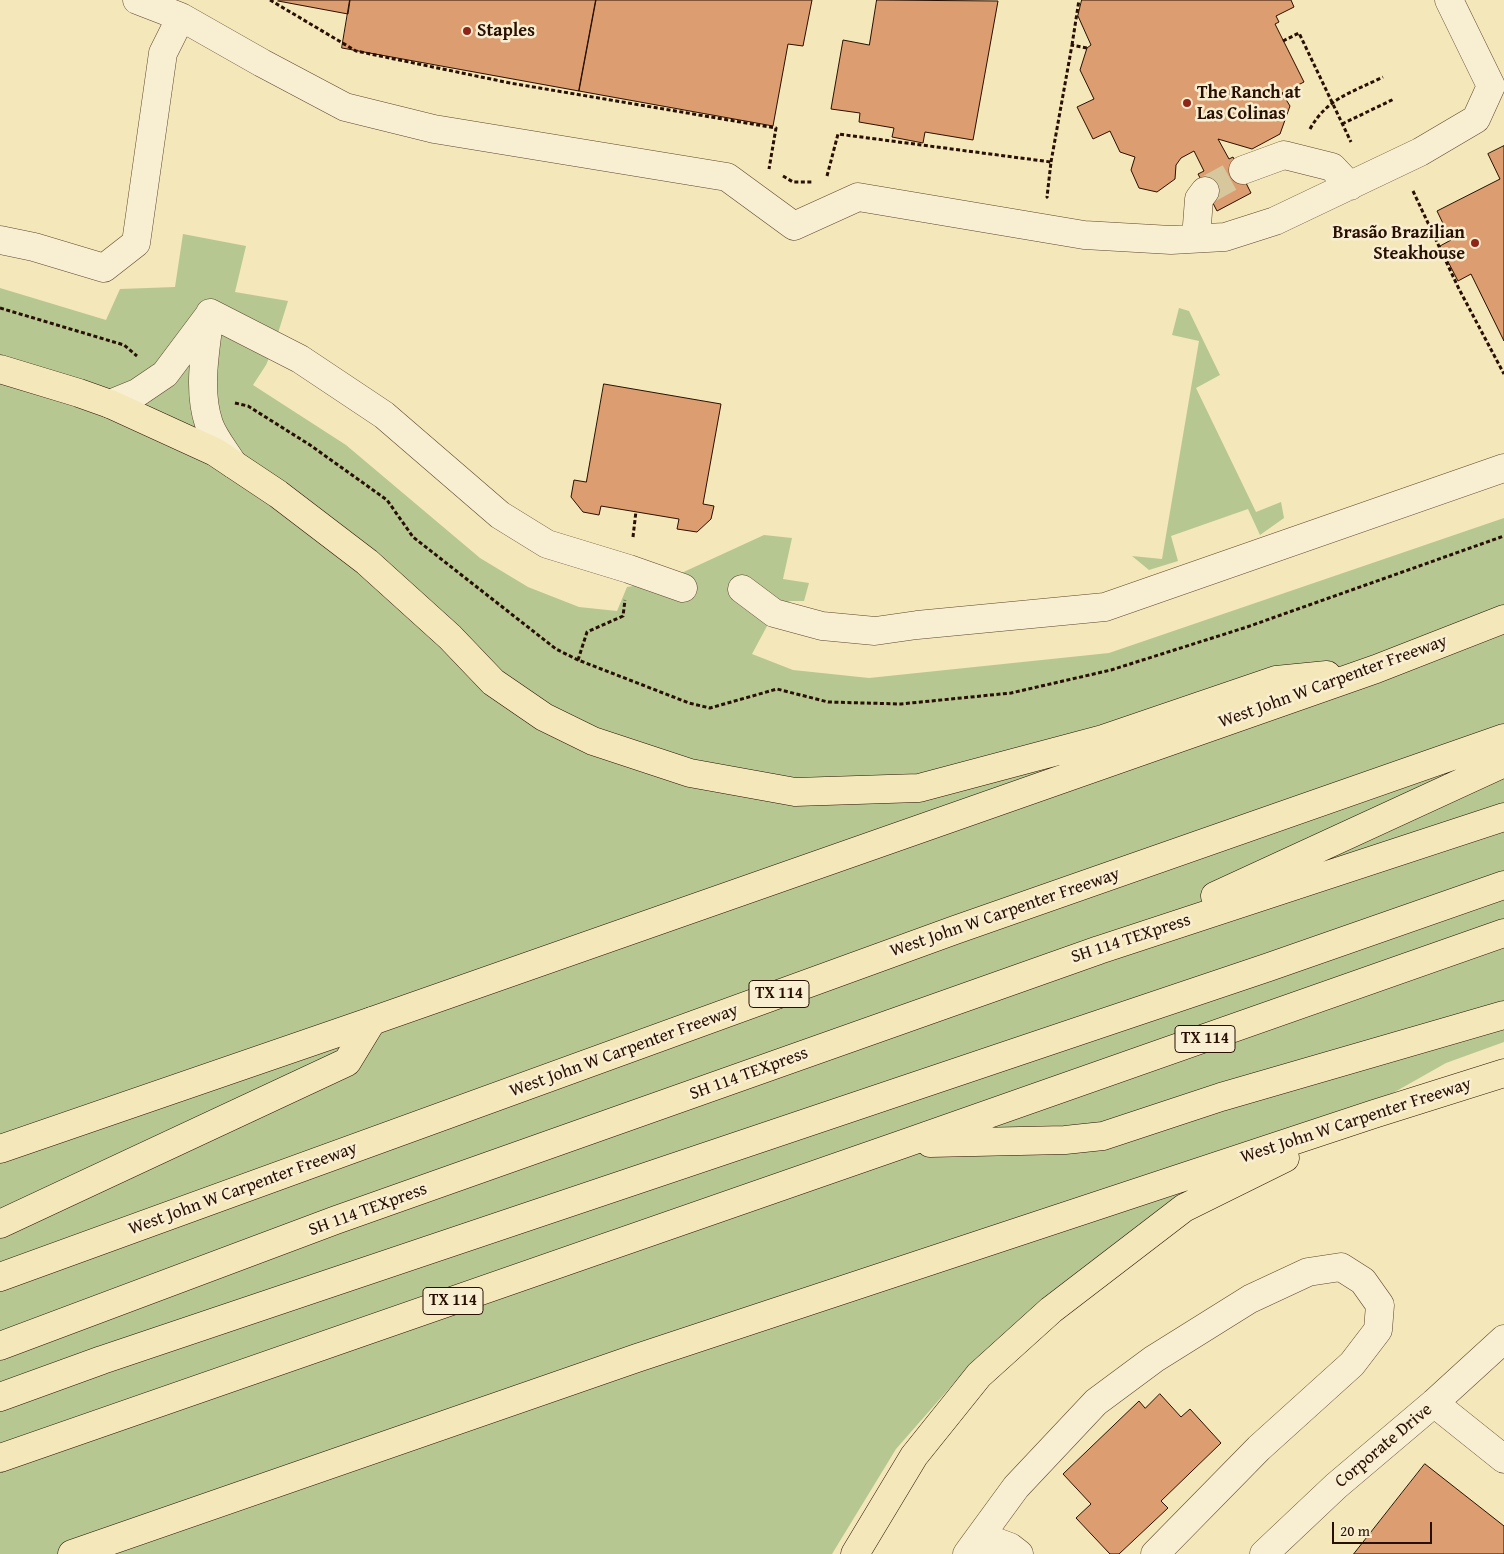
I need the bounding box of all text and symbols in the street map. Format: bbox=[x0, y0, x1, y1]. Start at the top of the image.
place label: Staples bbox=[477, 20, 535, 42]
marker: Staples bbox=[461, 25, 473, 37]
place label: The Ranch at Las Colinas bbox=[1197, 82, 1301, 125]
marker: The Ranch at Las Colinas bbox=[1181, 97, 1193, 109]
place label: Brasão Brazilian Steakhouse bbox=[1332, 222, 1465, 264]
marker: Brasão Brazilian Steakhouse bbox=[1469, 237, 1481, 249]
street label: West John W Carpenter Freeway bbox=[1216, 631, 1450, 733]
street label: West John W Carpenter Freeway bbox=[887, 863, 1123, 963]
street label: SH 114 TEXpress bbox=[1068, 909, 1194, 969]
road number: TX 114 bbox=[749, 981, 809, 1008]
street label: West John W Carpenter Freeway bbox=[507, 1000, 741, 1102]
road number: TX 114 bbox=[1175, 1026, 1235, 1052]
street label: SH 114 TEXpress bbox=[687, 1043, 811, 1105]
street label: West John W Carpenter Freeway bbox=[1238, 1073, 1474, 1169]
street label: West John W Carpenter Freeway bbox=[126, 1138, 360, 1240]
street label: SH 114 TEXpress bbox=[306, 1179, 430, 1241]
road number: TX 114 bbox=[423, 1288, 483, 1314]
street label: Corporate Drive bbox=[1331, 1399, 1437, 1493]
scale bar bbox=[1334, 1512, 1434, 1544]
text: 20 m bbox=[1340, 1520, 1370, 1541]

